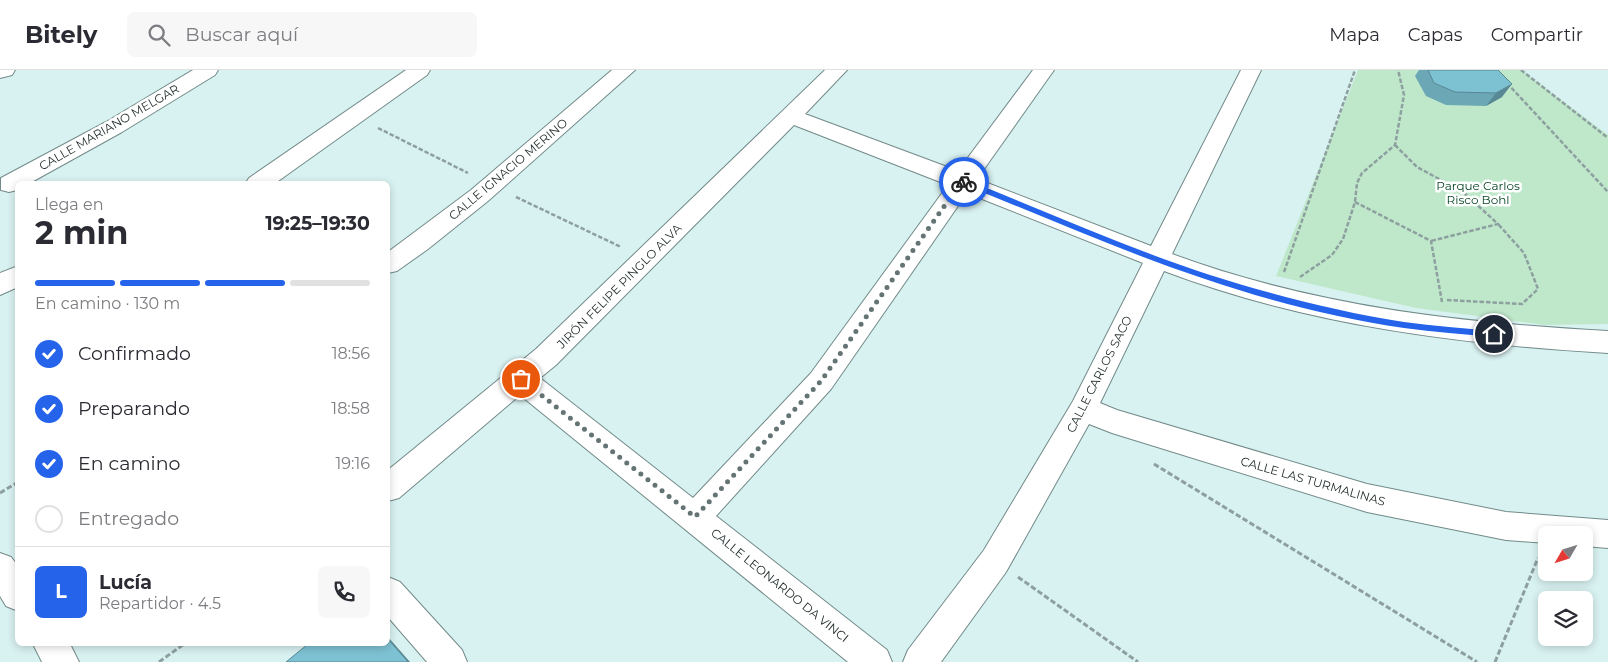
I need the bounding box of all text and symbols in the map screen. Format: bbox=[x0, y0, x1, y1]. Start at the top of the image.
search box bbox=[127, 12, 477, 57]
text: Bitely bbox=[25, 20, 97, 49]
icon: search bbox=[145, 21, 173, 49]
text: Buscar aquí bbox=[185, 23, 298, 46]
text: Mapa bbox=[1329, 24, 1380, 46]
text: Capas bbox=[1408, 24, 1463, 46]
text: Compartir bbox=[1491, 24, 1583, 46]
street label: CALLE MARIANO MELGAR bbox=[36, 81, 182, 173]
street label: CALLE IGNACIO MERINO bbox=[446, 115, 570, 223]
courier bbox=[939, 157, 989, 207]
icon: bike bbox=[950, 168, 978, 196]
park label: Parque Carlos Risco Bohl bbox=[1436, 178, 1520, 207]
text: Llega en bbox=[35, 195, 103, 214]
text: 19:25–19:30 bbox=[265, 212, 370, 235]
text: 2 min bbox=[35, 213, 128, 252]
street label: JIRÓN FELIPE PINGLO ALVA bbox=[553, 220, 685, 352]
text: En camino · 130 m bbox=[35, 294, 180, 313]
street label: CALLE CARLOS SACO bbox=[1063, 313, 1135, 435]
pin bbox=[1473, 313, 1515, 355]
icon: home bbox=[1480, 320, 1508, 348]
icon: check bbox=[35, 340, 63, 368]
text: Confirmado bbox=[78, 342, 191, 365]
text: 18:56 bbox=[332, 344, 370, 363]
pin bbox=[500, 358, 542, 400]
icon: bag bbox=[507, 365, 535, 393]
icon: check bbox=[35, 395, 63, 423]
text: Preparando bbox=[78, 397, 190, 420]
text: 18:58 bbox=[331, 399, 370, 418]
icon: check bbox=[35, 450, 63, 478]
text: En camino bbox=[78, 452, 180, 475]
street label: CALLE LAS TURMALINAS bbox=[1239, 453, 1387, 509]
text: 19:16 bbox=[336, 454, 370, 473]
text: Entregado bbox=[78, 507, 179, 530]
street label: CALLE LEONARDO DA VINCI bbox=[708, 525, 852, 645]
north arrow bbox=[1538, 526, 1592, 581]
map controls bbox=[1538, 526, 1593, 646]
button: phone bbox=[318, 566, 370, 618]
text: Lucía bbox=[99, 571, 152, 594]
text: L bbox=[55, 580, 67, 603]
button: layers bbox=[1538, 591, 1593, 646]
text: Repartidor · 4.5 bbox=[99, 594, 221, 613]

